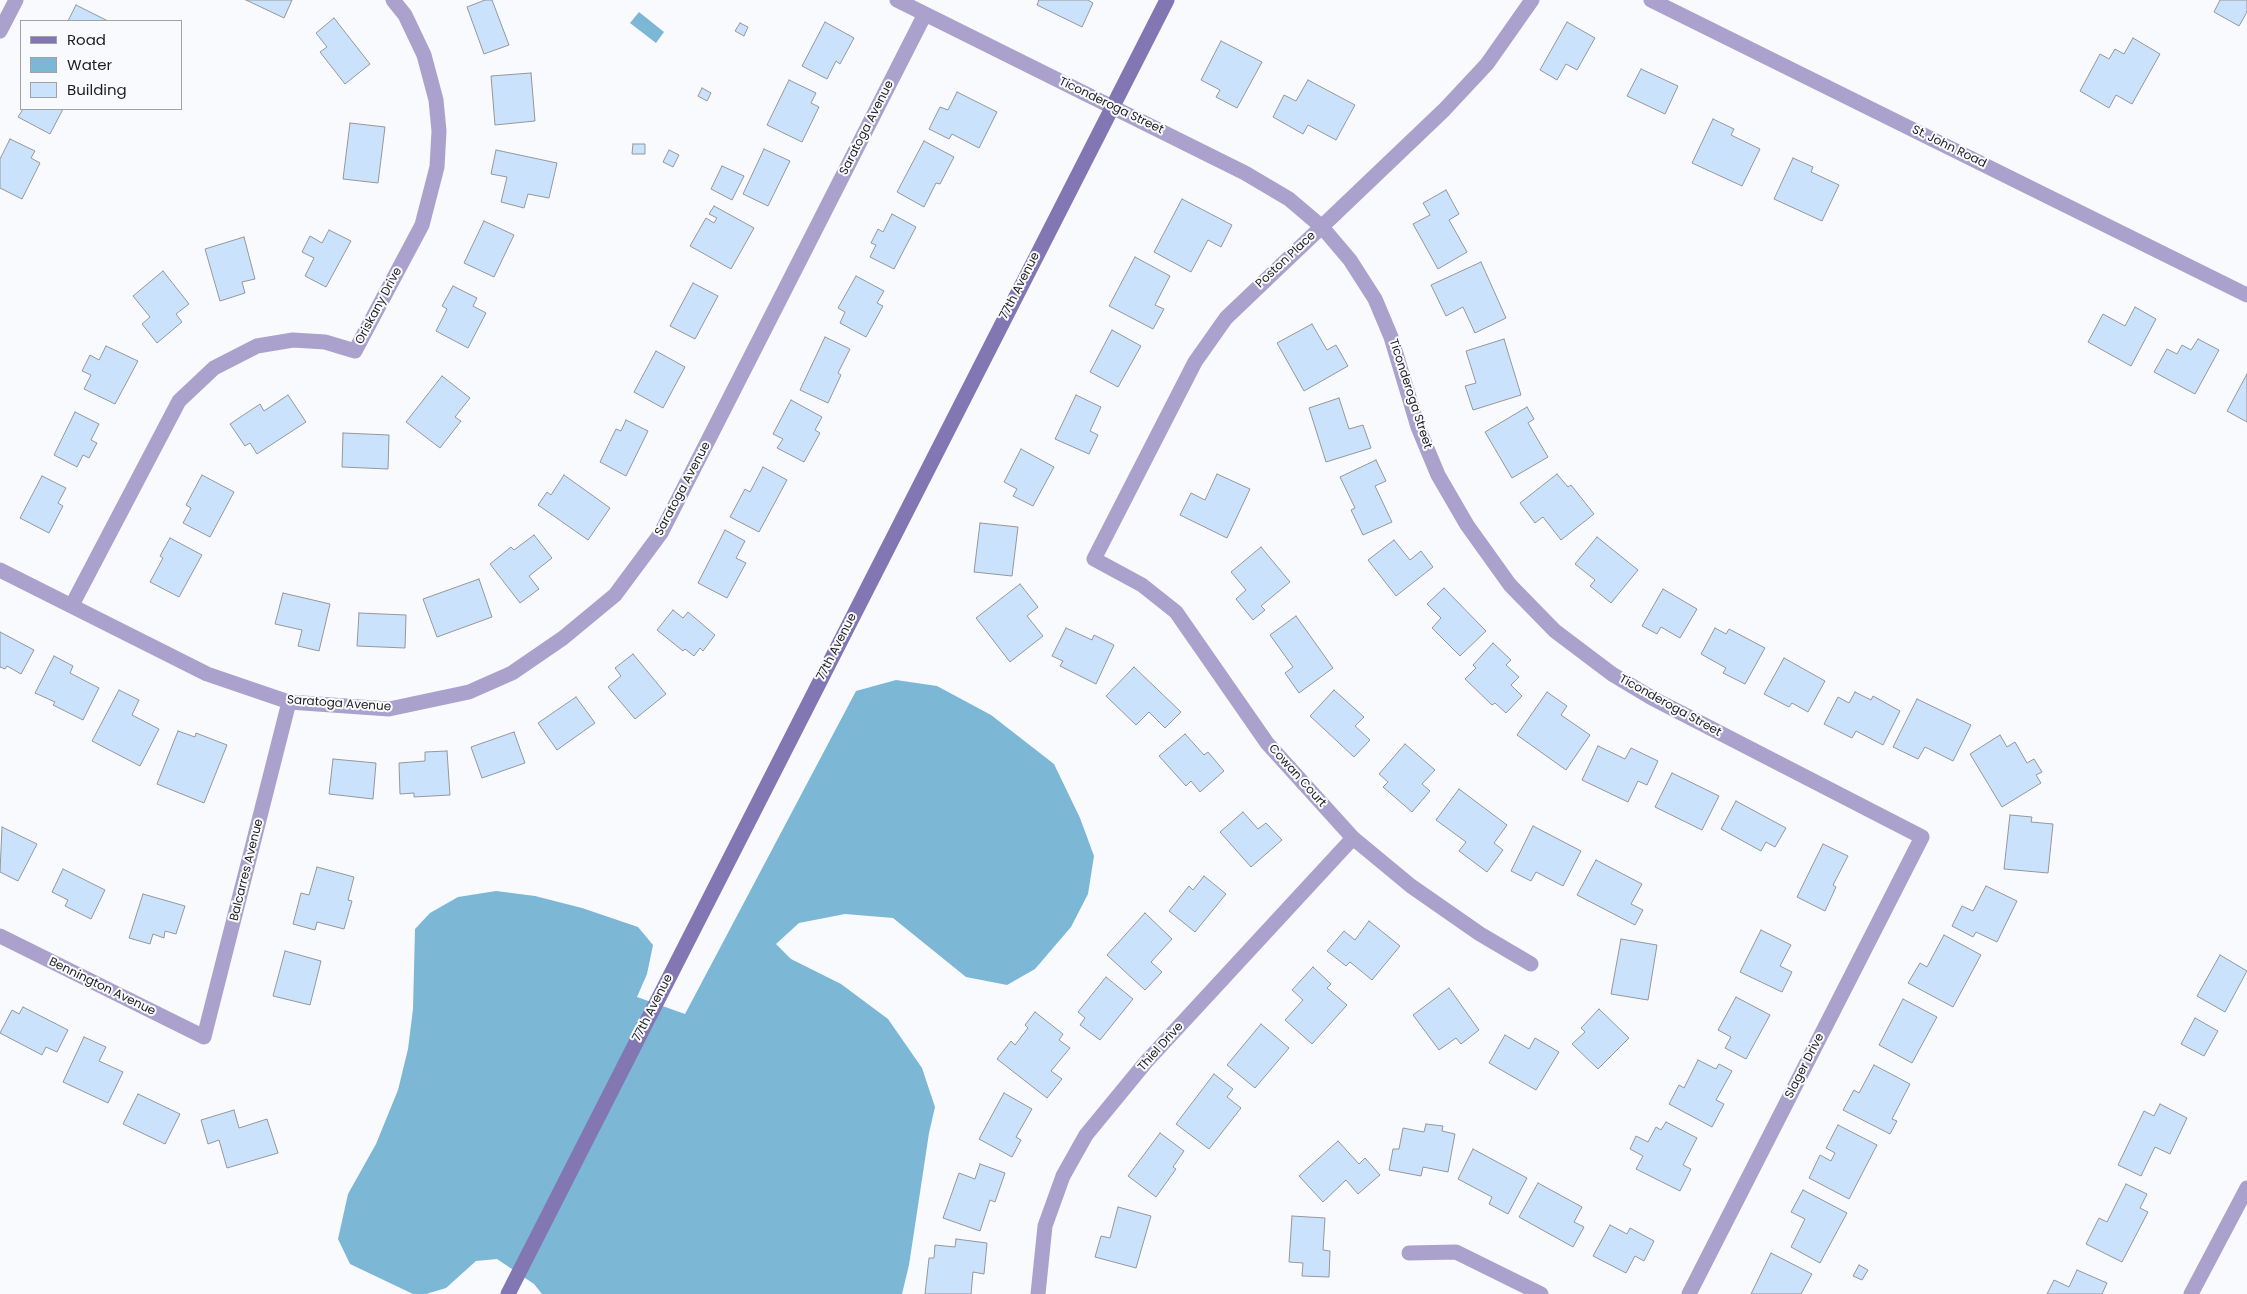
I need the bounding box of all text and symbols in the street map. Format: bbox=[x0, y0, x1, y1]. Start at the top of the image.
legend bbox=[20, 20, 182, 110]
text: Road bbox=[67, 29, 106, 50]
text: Water bbox=[67, 54, 112, 75]
street label: Ticonderoga Street bbox=[1056, 74, 1166, 138]
street label: Saratoga Avenue bbox=[837, 78, 897, 178]
text: Building bbox=[67, 79, 127, 100]
street label: St. John Road bbox=[1909, 123, 1989, 171]
street label: Poston Place bbox=[1253, 229, 1319, 291]
street label: 77th Avenue bbox=[997, 250, 1043, 322]
street label: Oriskany Drive bbox=[353, 265, 405, 347]
street label: Ticonderoga Street bbox=[1385, 337, 1435, 451]
street label: Saratoga Avenue bbox=[652, 440, 714, 538]
street label: 77th Avenue bbox=[814, 611, 860, 683]
street label: Ticonderoga Street bbox=[1616, 672, 1724, 740]
street label: Saratoga Avenue bbox=[286, 693, 392, 715]
street label: Cowan Court bbox=[1265, 742, 1329, 810]
street label: Balcarres Avenue bbox=[227, 817, 267, 923]
street label: Bennington Avenue bbox=[46, 955, 158, 1019]
street label: 77th Avenue bbox=[630, 972, 676, 1044]
street label: Thiel Drive bbox=[1135, 1020, 1187, 1074]
street label: Slager Drive bbox=[1782, 1031, 1828, 1101]

